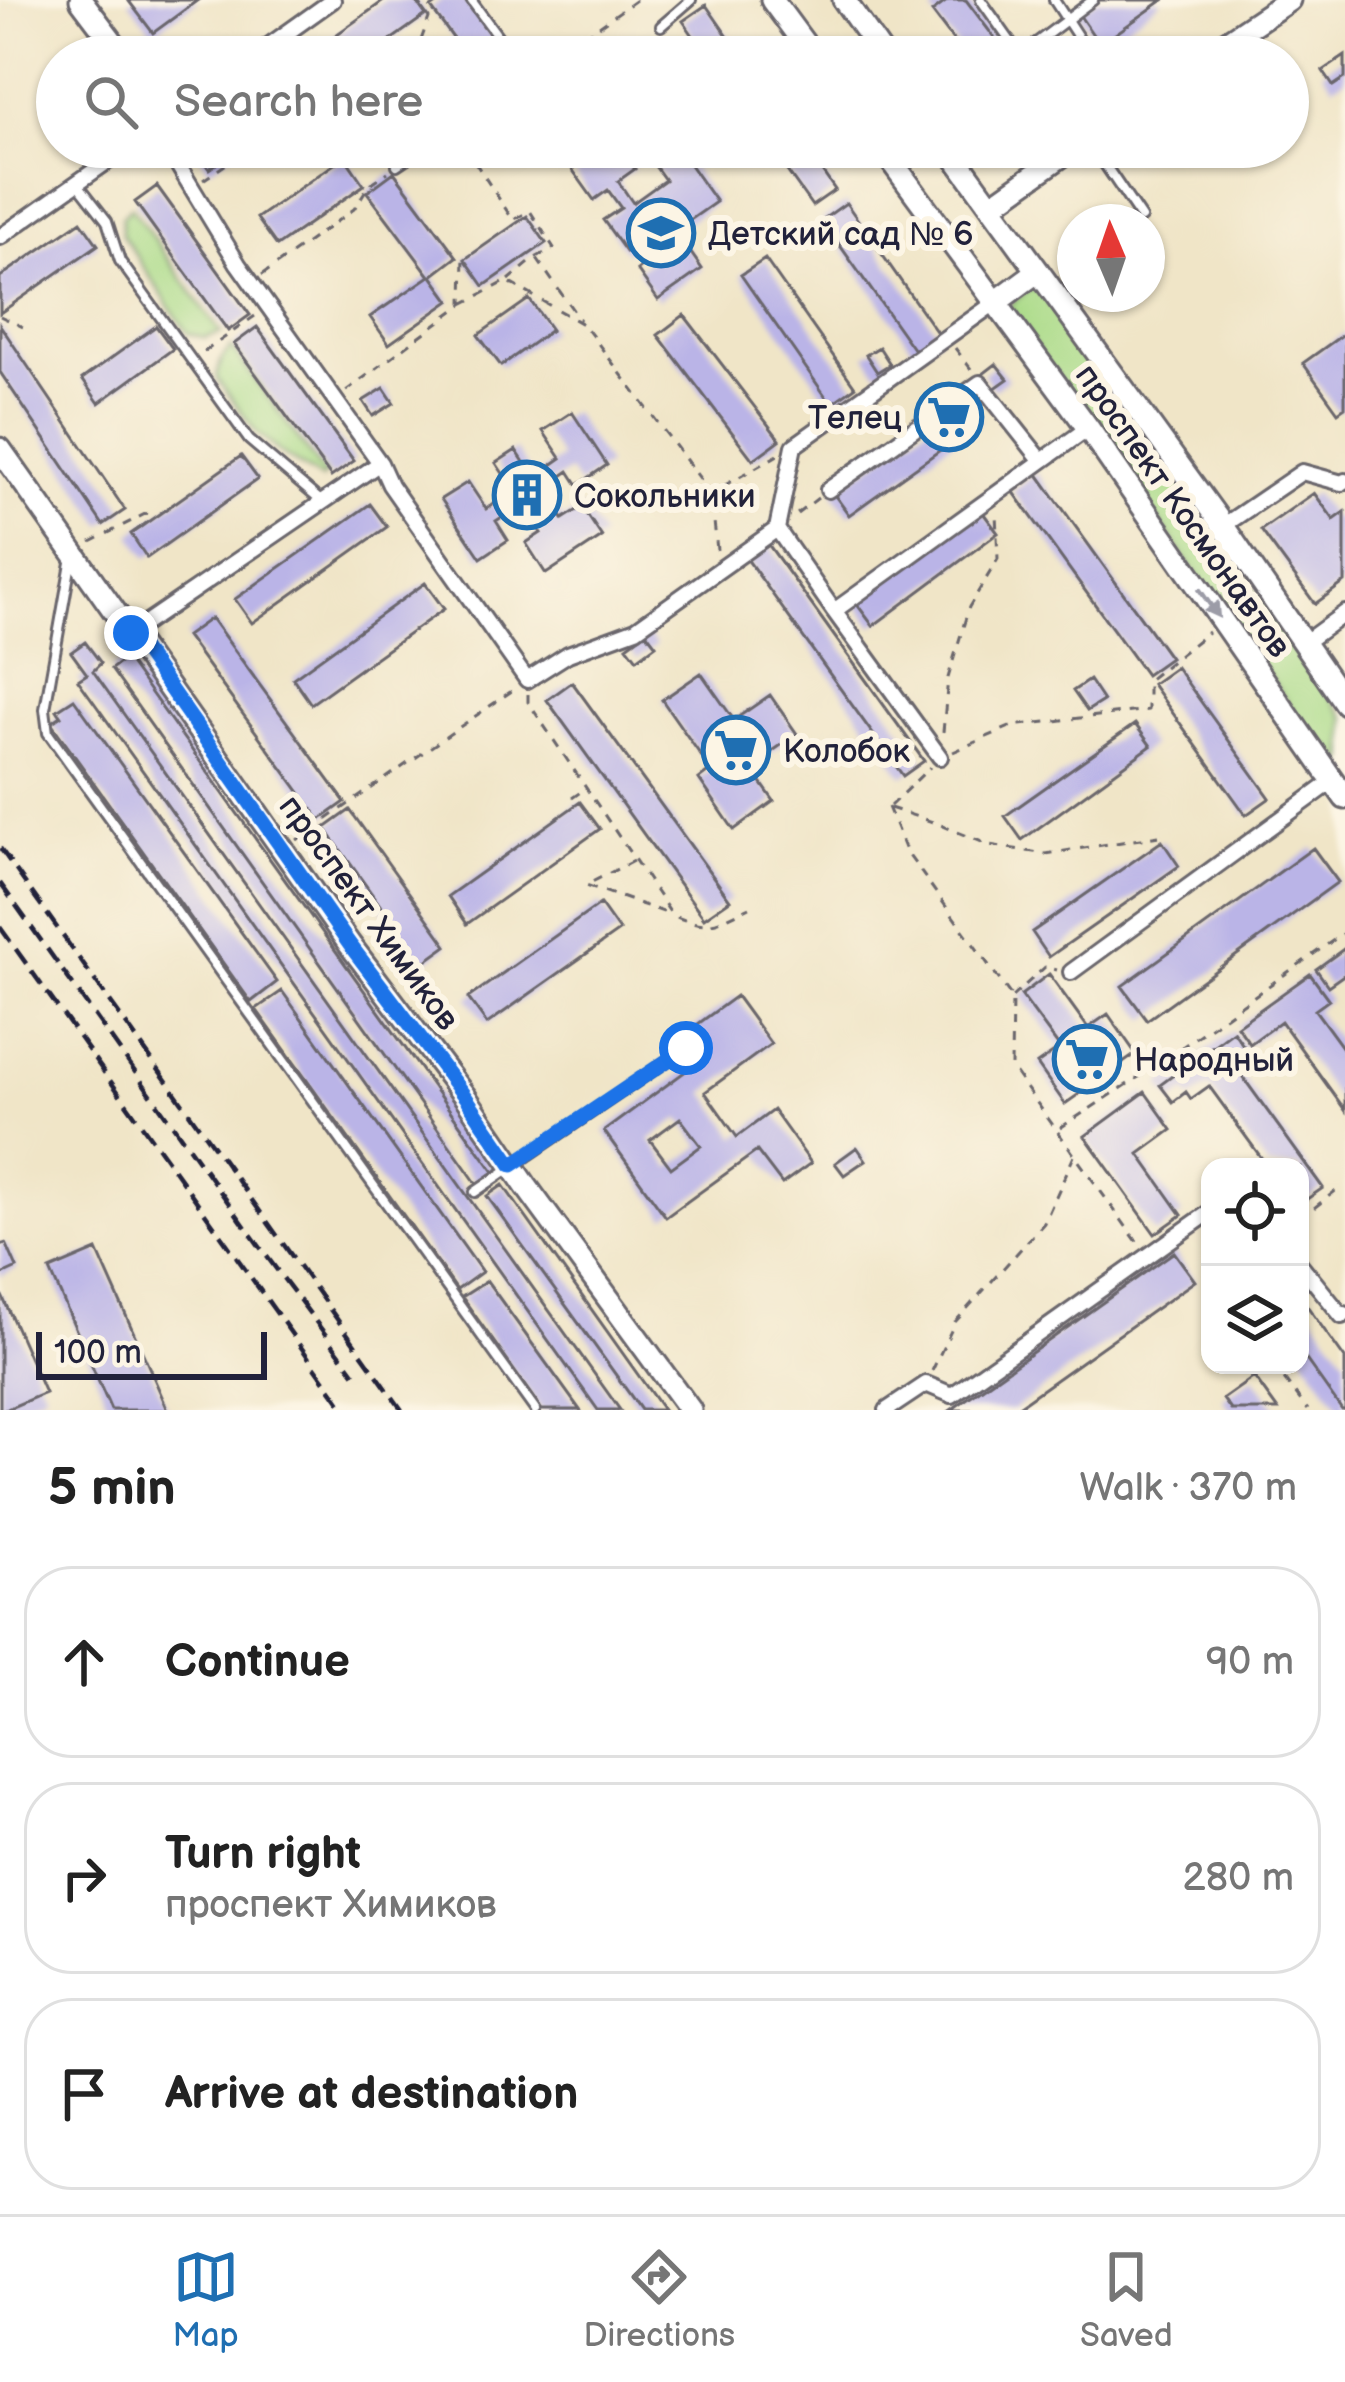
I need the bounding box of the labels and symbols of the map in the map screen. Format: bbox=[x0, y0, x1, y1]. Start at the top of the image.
school or university icon: Детский сад № 6 bbox=[626, 198, 696, 268]
north arrow bbox=[1057, 204, 1165, 312]
place label: Детский сад № 6 bbox=[708, 215, 974, 255]
street label: проспект Космонавтов bbox=[1066, 357, 1299, 665]
supermarket icon: Телец bbox=[914, 382, 984, 452]
place label: Телец bbox=[808, 399, 902, 439]
building icon: Сокольники bbox=[492, 460, 562, 530]
place label: Сокольники bbox=[574, 477, 756, 517]
one-way arrow bbox=[1197, 586, 1220, 619]
route end bbox=[104, 606, 158, 660]
supermarket icon: Колобок bbox=[701, 715, 771, 785]
place label: Колобок bbox=[783, 732, 910, 772]
street label: проспект Химиков bbox=[270, 788, 467, 1038]
route start bbox=[659, 1021, 713, 1075]
supermarket icon: Народный bbox=[1052, 1024, 1122, 1094]
place label: Народный bbox=[1134, 1041, 1294, 1081]
scale bar bbox=[36, 1326, 267, 1379]

